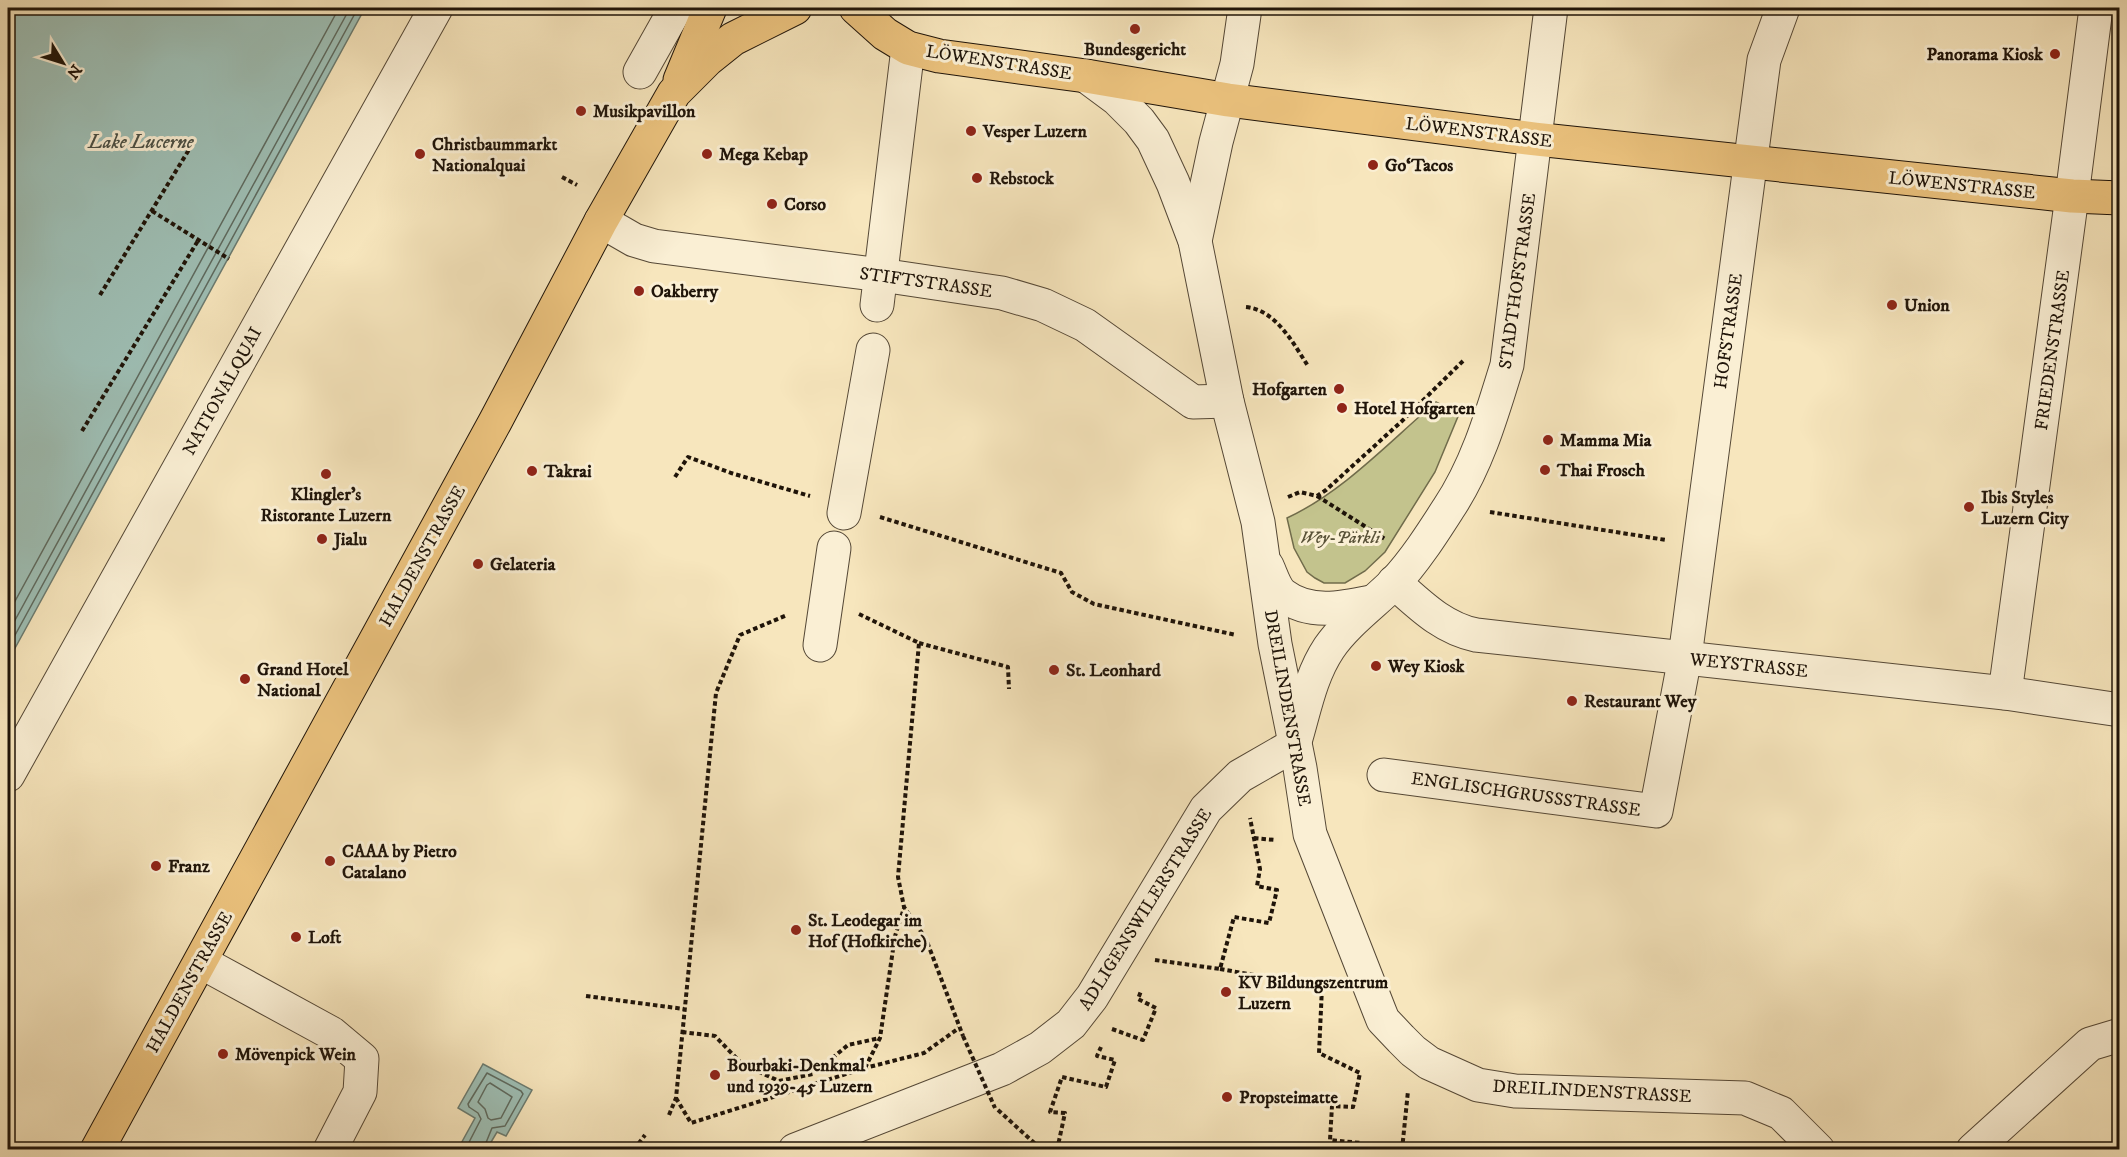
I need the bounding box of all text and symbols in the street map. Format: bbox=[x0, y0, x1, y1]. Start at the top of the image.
marker: Bundesgericht bbox=[1128, 22, 1142, 36]
north arrow bbox=[33, 33, 93, 93]
place label: Bundesgericht bbox=[1084, 39, 1186, 61]
street label: LÖWENSTRASSE bbox=[924, 41, 1074, 85]
place label: Panorama Kiosk bbox=[1927, 44, 2044, 66]
marker: Panorama Kiosk bbox=[2048, 47, 2062, 61]
text: N bbox=[62, 60, 86, 83]
place label: Musikpavillon bbox=[593, 101, 696, 123]
marker: Musikpavillon bbox=[574, 104, 588, 118]
street label: LÖWENSTRASSE bbox=[1404, 113, 1554, 153]
place label: Vesper Luzern bbox=[982, 121, 1088, 143]
marker: Vesper Luzern bbox=[964, 124, 978, 138]
water label: Lake Lucerne bbox=[87, 130, 195, 155]
place label: Christbaummarkt Nationalquai bbox=[432, 134, 557, 177]
place label: Mega Kebap bbox=[719, 144, 808, 166]
marker: Christbaummarkt Nationalquai bbox=[413, 147, 427, 161]
marker: Mega Kebap bbox=[700, 147, 714, 161]
place label: Go‘Tacos bbox=[1385, 155, 1453, 177]
marker: Go‘Tacos bbox=[1366, 158, 1380, 172]
street label: LÖWENSTRASSE bbox=[1887, 167, 2037, 205]
place label: Rebstock bbox=[989, 168, 1055, 190]
marker: Rebstock bbox=[970, 171, 984, 185]
street label: STADTHOFSTRASSE bbox=[1495, 191, 1541, 371]
place label: Corso bbox=[784, 194, 826, 216]
marker: Corso bbox=[765, 197, 779, 211]
street label: STIFTSTRASSE bbox=[858, 263, 994, 303]
street label: FRIEDENSTRASSE bbox=[2031, 268, 2075, 432]
street label: HOFSTRASSE bbox=[1710, 272, 1748, 390]
place label: Oakberry bbox=[651, 281, 719, 303]
marker: Oakberry bbox=[632, 284, 646, 298]
place label: Union bbox=[1904, 295, 1950, 317]
marker: Union bbox=[1885, 298, 1899, 312]
street label: NATIONALQUAI bbox=[179, 324, 267, 459]
place label: Hofgarten bbox=[1252, 379, 1328, 401]
marker: Hofgarten bbox=[1332, 382, 1346, 396]
place label: Hotel Hofgarten bbox=[1354, 398, 1476, 420]
marker: Hotel Hofgarten bbox=[1335, 401, 1349, 415]
place label: Mamma Mia bbox=[1560, 430, 1652, 452]
marker: Mamma Mia bbox=[1541, 433, 1555, 447]
place label: Thai Frosch bbox=[1556, 460, 1646, 482]
place label: Takrai bbox=[543, 461, 592, 483]
marker: Thai Frosch bbox=[1538, 463, 1552, 477]
marker: Takrai bbox=[525, 464, 539, 478]
marker: Klingler's Ristorante Luzern bbox=[319, 467, 333, 481]
street label: HALDENSTRASSE bbox=[375, 482, 471, 631]
place label: Klingler's Ristorante Luzern bbox=[261, 484, 392, 527]
place label: Ibis Styles Luzern City bbox=[1981, 487, 2069, 530]
marker: Ibis Styles Luzern City bbox=[1962, 500, 1976, 514]
park label: Wey-Pärkli bbox=[1300, 527, 1381, 549]
place label: Jialu bbox=[332, 529, 367, 551]
marker: Jialu bbox=[315, 532, 329, 546]
place label: Gelateria bbox=[490, 554, 556, 576]
marker: Gelateria bbox=[471, 557, 485, 571]
street label: DREILINDENSTRASSE bbox=[1259, 608, 1315, 808]
street label: WEYSTRASSE bbox=[1688, 649, 1809, 683]
place label: Wey Kiosk bbox=[1387, 656, 1466, 678]
place label: Grand Hotel National bbox=[257, 659, 349, 702]
marker: Wey Kiosk bbox=[1369, 659, 1383, 673]
place label: St. Leonhard bbox=[1066, 660, 1162, 682]
marker: St. Leonhard bbox=[1047, 663, 1061, 677]
marker: Grand Hotel National bbox=[238, 672, 252, 686]
place label: Restaurant Wey bbox=[1584, 691, 1697, 713]
marker: Restaurant Wey bbox=[1565, 694, 1579, 708]
street label: ENGLISCHGRUSSSTRASSE bbox=[1410, 768, 1642, 822]
street label: ADLIGENSWILERSTRASSE bbox=[1075, 804, 1217, 1015]
place label: CAAA by Pietro Catalano bbox=[342, 841, 457, 884]
marker: CAAA by Pietro Catalano bbox=[323, 854, 337, 868]
place label: Franz bbox=[168, 856, 210, 878]
marker: Franz bbox=[149, 859, 163, 873]
street label: HALDENSTRASSE bbox=[142, 908, 238, 1057]
place label: St. Leodegar im Hof (Hofkirche) bbox=[808, 910, 927, 953]
marker: St. Leodegar im Hof (Hofkirche) bbox=[789, 923, 803, 937]
place label: Loft bbox=[308, 927, 341, 949]
marker: Loft bbox=[289, 930, 303, 944]
place label: KV Bildungszentrum Luzern bbox=[1238, 972, 1389, 1015]
marker: KV Bildungszentrum Luzern bbox=[1219, 985, 1233, 999]
place label: Mövenpick Wein bbox=[235, 1044, 357, 1066]
marker: Mövenpick Wein bbox=[216, 1047, 230, 1061]
place label: Bourbaki-Denkmal und 1939-45 Luzern bbox=[727, 1055, 873, 1098]
marker: Bourbaki-Denkmal und 1939-45 Luzern bbox=[708, 1068, 722, 1082]
street label: DREILINDENSTRASSE bbox=[1492, 1076, 1692, 1108]
place label: Propsteimatte bbox=[1239, 1087, 1339, 1109]
marker: Propsteimatte bbox=[1220, 1090, 1234, 1104]

